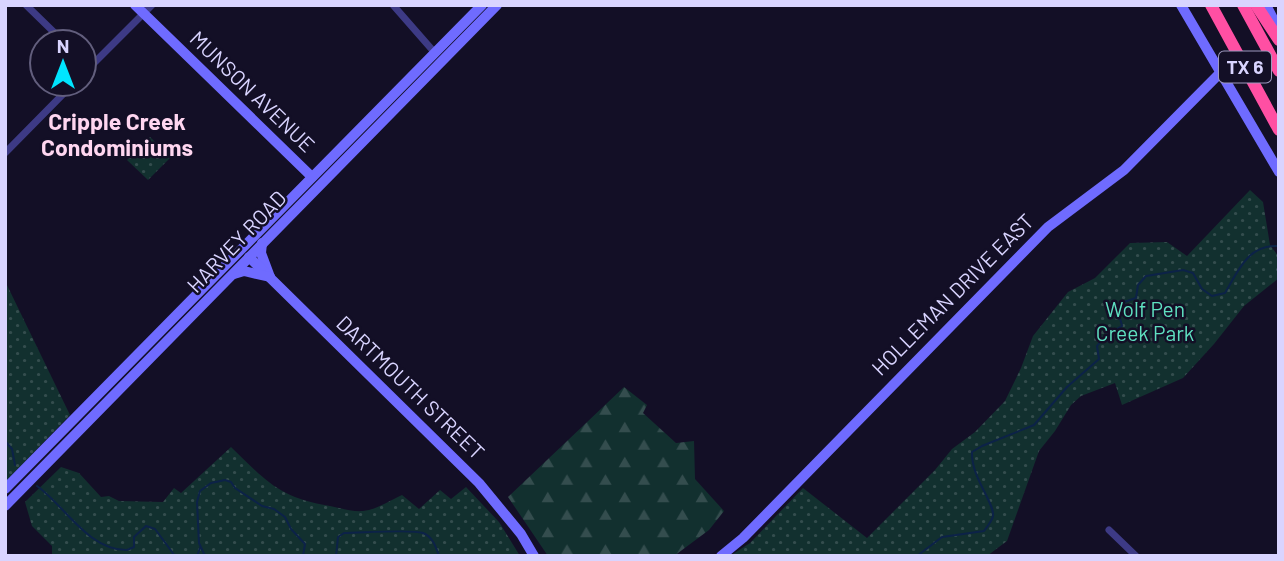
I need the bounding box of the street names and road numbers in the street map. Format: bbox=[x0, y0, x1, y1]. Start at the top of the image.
street label: MUNSON AVENUE bbox=[186, 25, 321, 157]
road number: TX 6 bbox=[1219, 52, 1271, 82]
street label: HARVEY ROAD bbox=[181, 185, 291, 297]
street label: HOLLEMAN DRIVE EAST bbox=[866, 208, 1038, 380]
street label: DARTMOUTH STREET bbox=[332, 310, 490, 464]

